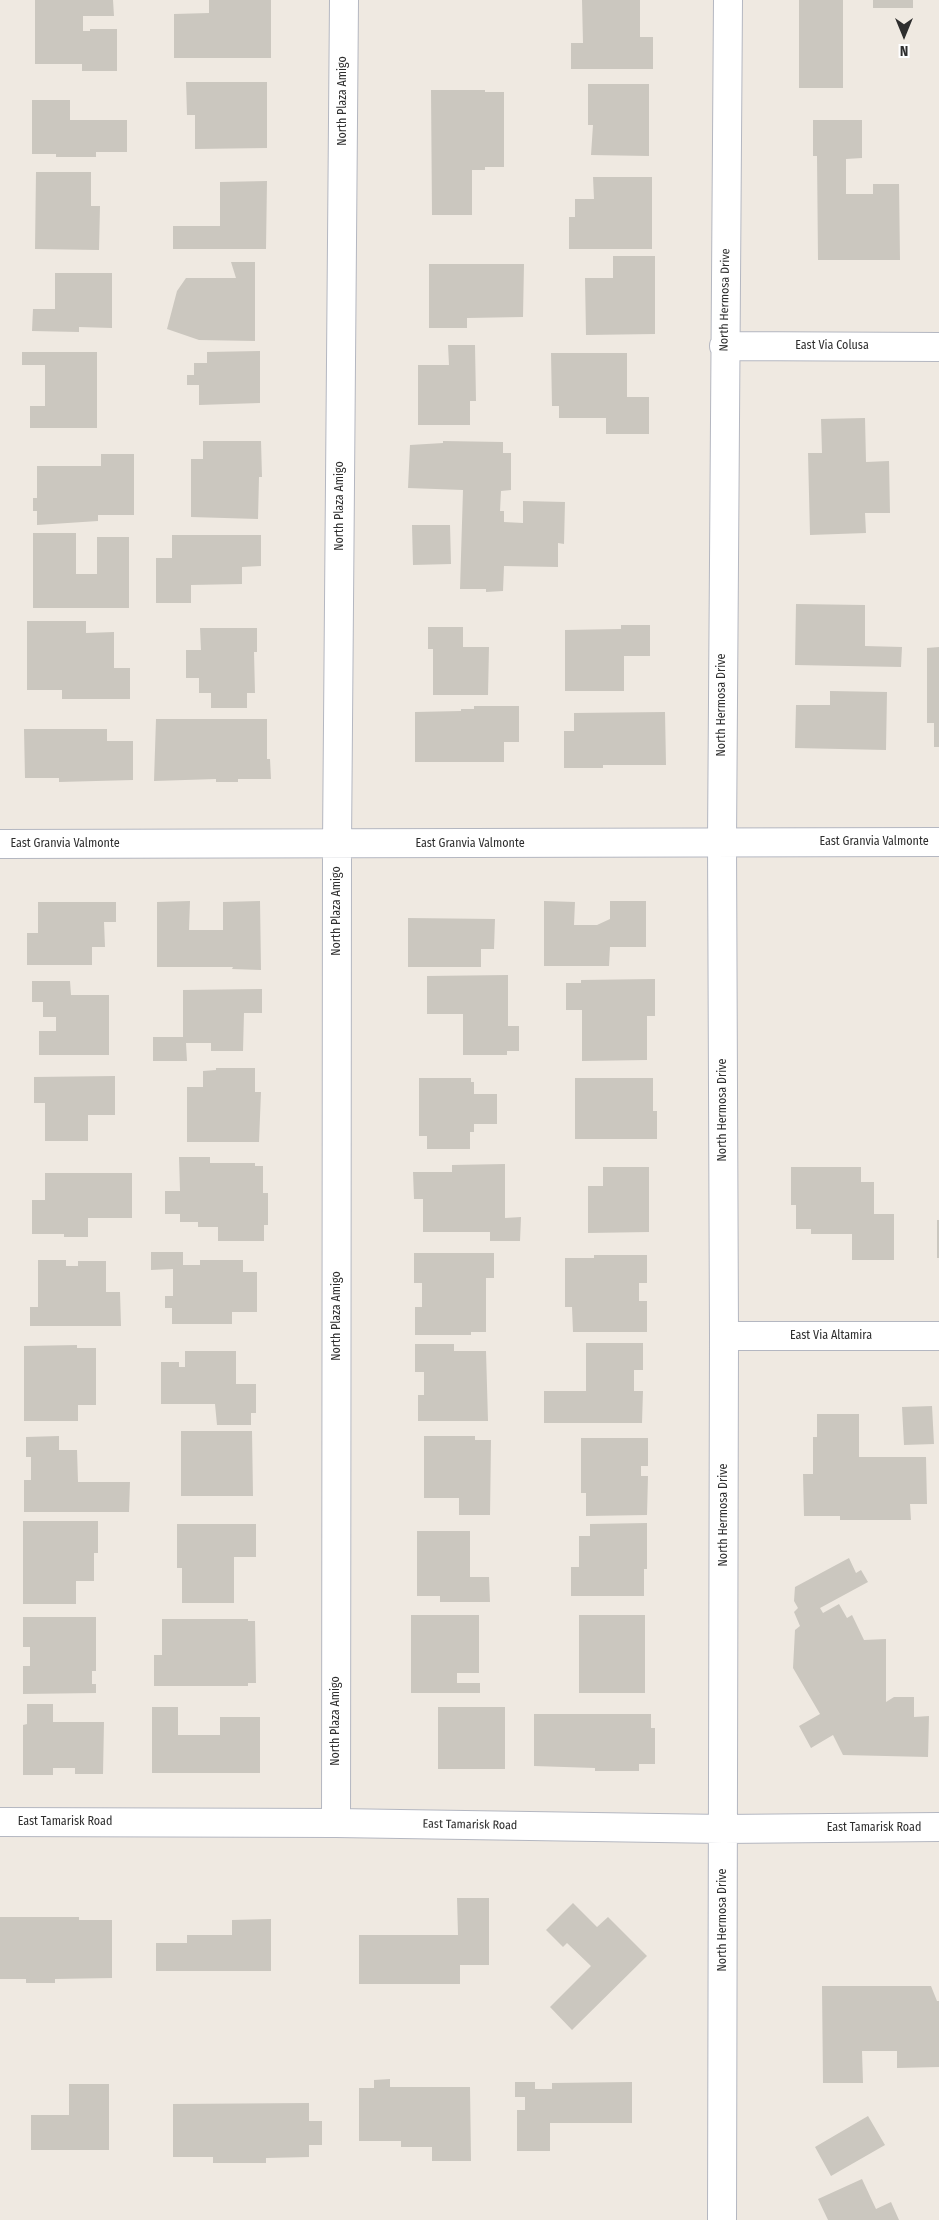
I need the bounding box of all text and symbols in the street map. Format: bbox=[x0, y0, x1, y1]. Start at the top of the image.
north arrow bbox=[879, 10, 929, 60]
text: N bbox=[900, 42, 908, 59]
street label: North Plaza Amigo bbox=[336, 56, 350, 146]
street label: North Hermosa Drive bbox=[717, 248, 733, 352]
street label: East Via Colusa bbox=[795, 339, 869, 353]
street label: North Plaza Amigo bbox=[333, 461, 347, 551]
street label: North Hermosa Drive bbox=[715, 654, 729, 756]
street label: East Granvia Valmonte bbox=[819, 835, 929, 849]
street label: East Granvia Valmonte bbox=[10, 837, 120, 851]
street label: East Granvia Valmonte bbox=[415, 837, 525, 851]
street label: North Plaza Amigo bbox=[330, 866, 344, 956]
street label: North Hermosa Drive bbox=[716, 1059, 730, 1161]
street label: North Plaza Amigo bbox=[330, 1271, 344, 1361]
street label: East Via Altamira bbox=[790, 1329, 872, 1343]
street label: North Hermosa Drive bbox=[717, 1464, 731, 1566]
street label: North Plaza Amigo bbox=[329, 1676, 343, 1766]
street label: East Tamarisk Road bbox=[18, 1815, 112, 1829]
street label: East Tamarisk Road bbox=[423, 1817, 517, 1833]
street label: East Tamarisk Road bbox=[827, 1821, 921, 1835]
street label: North Hermosa Drive bbox=[716, 1869, 730, 1971]

